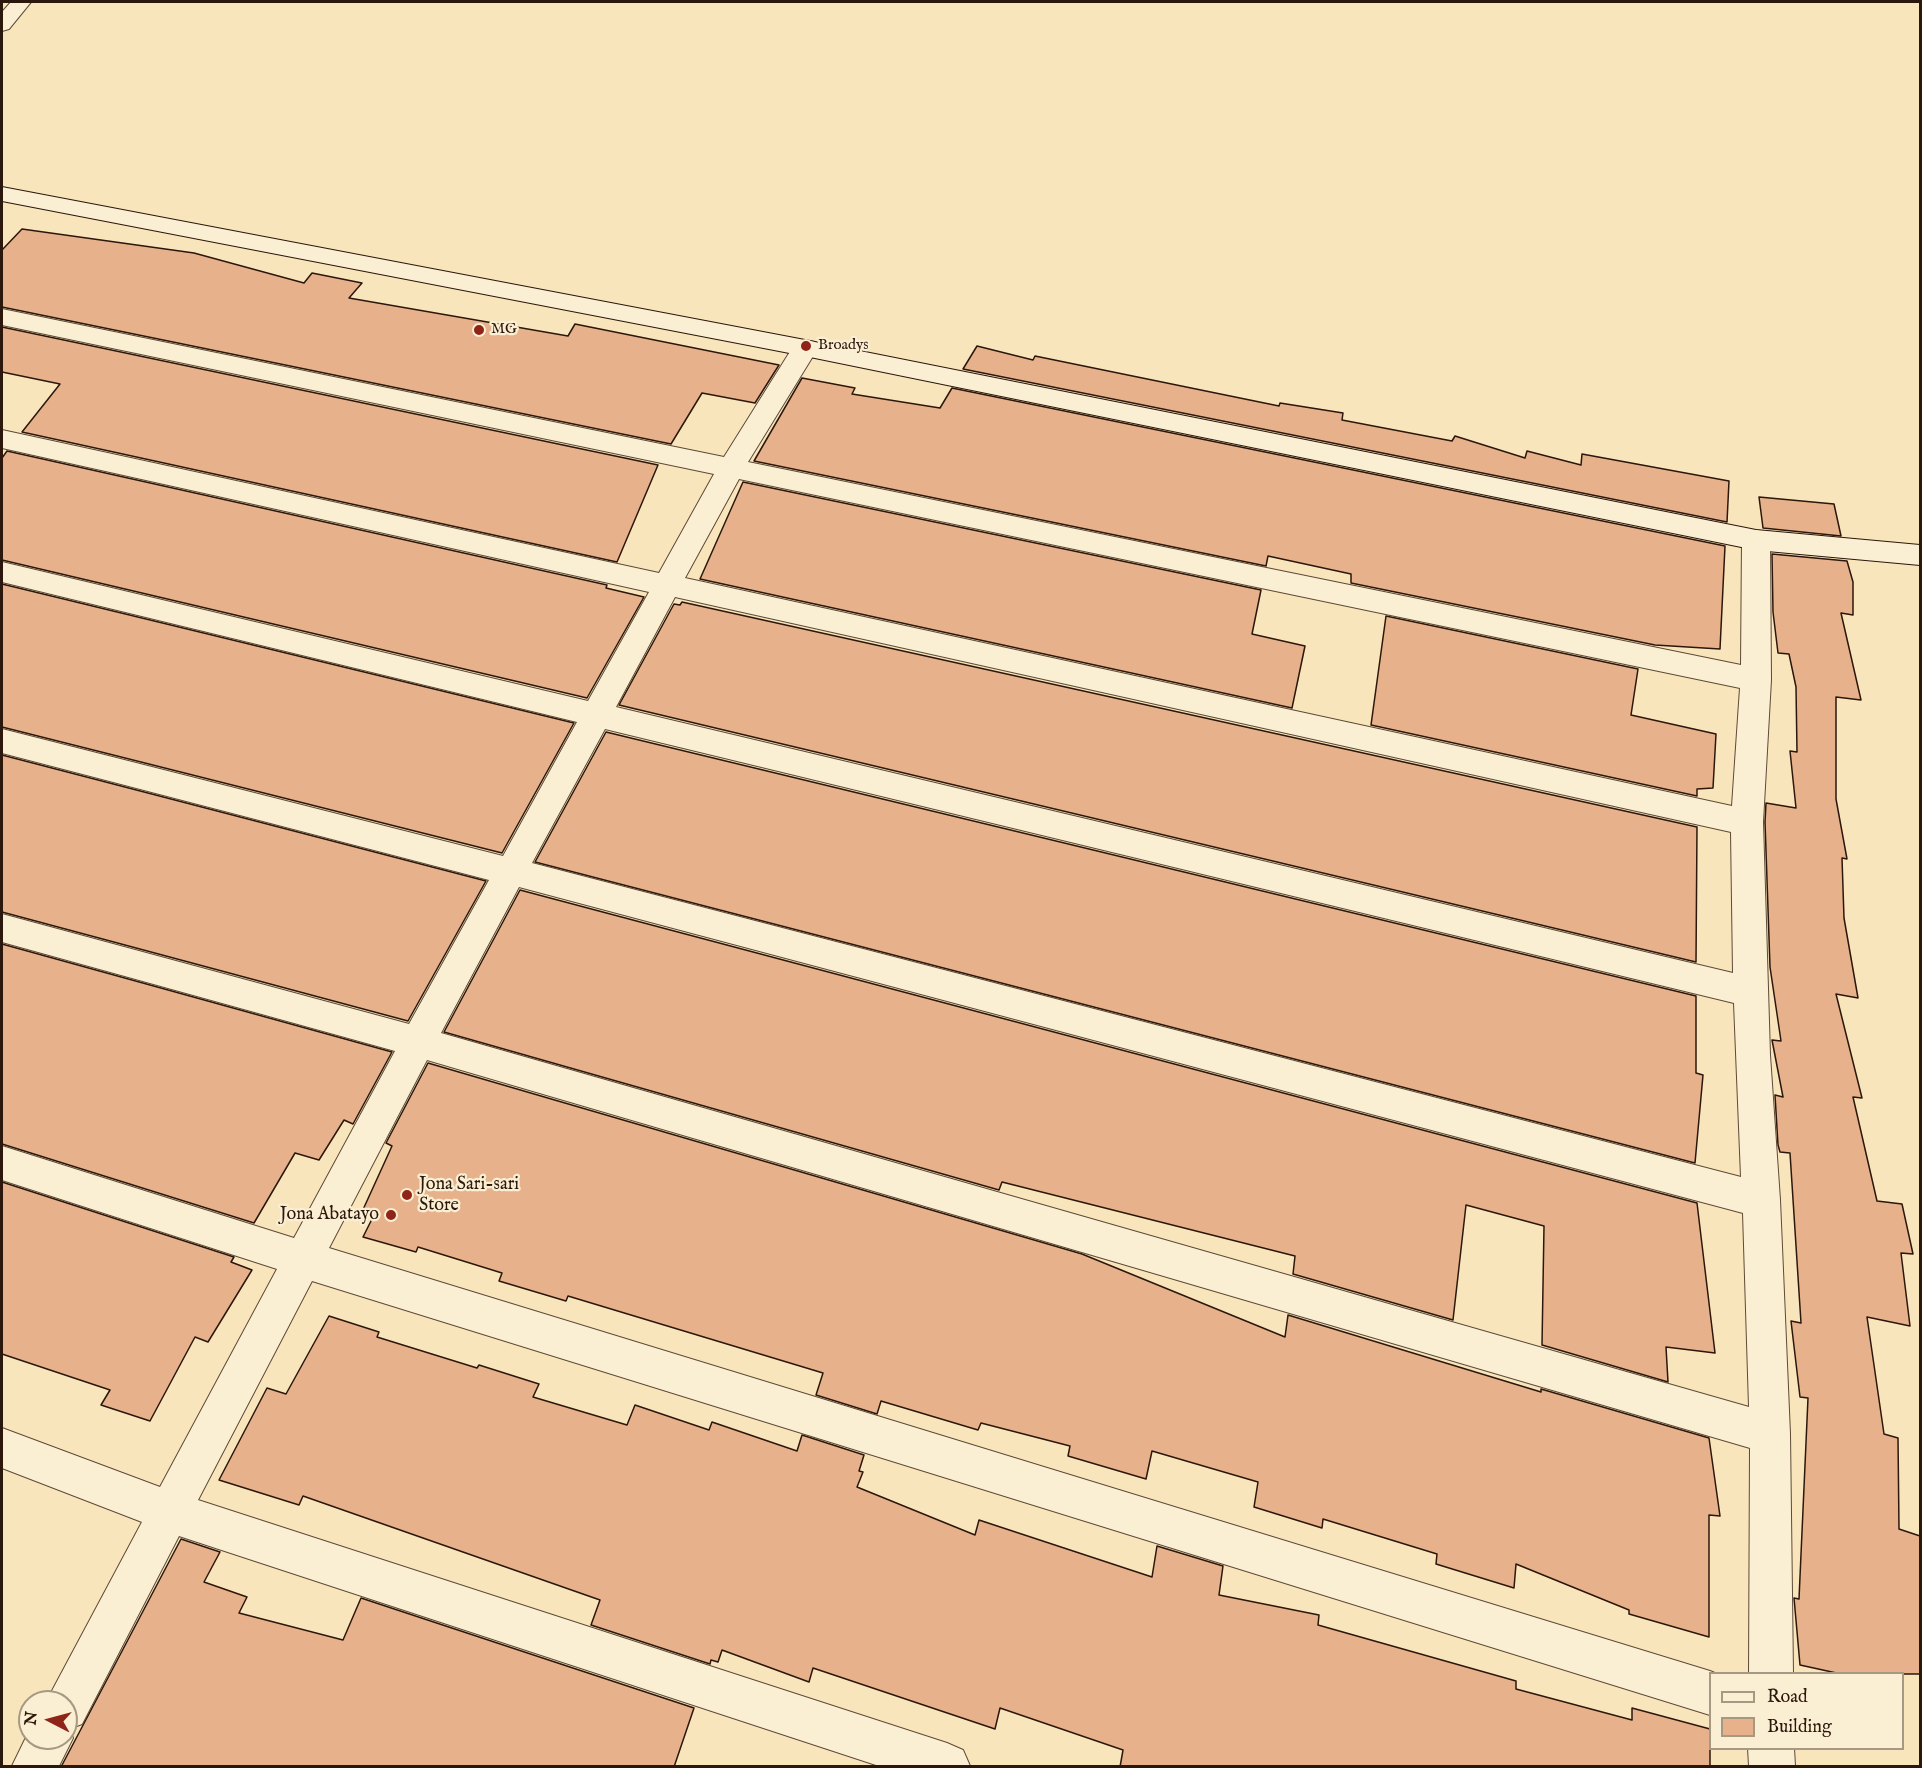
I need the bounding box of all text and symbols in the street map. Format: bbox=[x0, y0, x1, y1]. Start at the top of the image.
place label: MG bbox=[491, 321, 517, 339]
marker: MG bbox=[472, 323, 486, 337]
place label: Broadys bbox=[818, 337, 869, 355]
marker: Broadys bbox=[799, 339, 813, 353]
place label: Jona Sari-sari Store bbox=[419, 1174, 519, 1216]
marker: Jona Sari-sari Store bbox=[400, 1188, 414, 1202]
place label: Jona Abatayo bbox=[280, 1204, 379, 1226]
marker: Jona Abatayo bbox=[384, 1208, 398, 1222]
legend bbox=[1709, 1672, 1904, 1750]
text: Road bbox=[1767, 1686, 1808, 1709]
north arrow bbox=[18, 1690, 78, 1750]
text: N bbox=[21, 1710, 43, 1726]
text: Building bbox=[1767, 1716, 1832, 1739]

